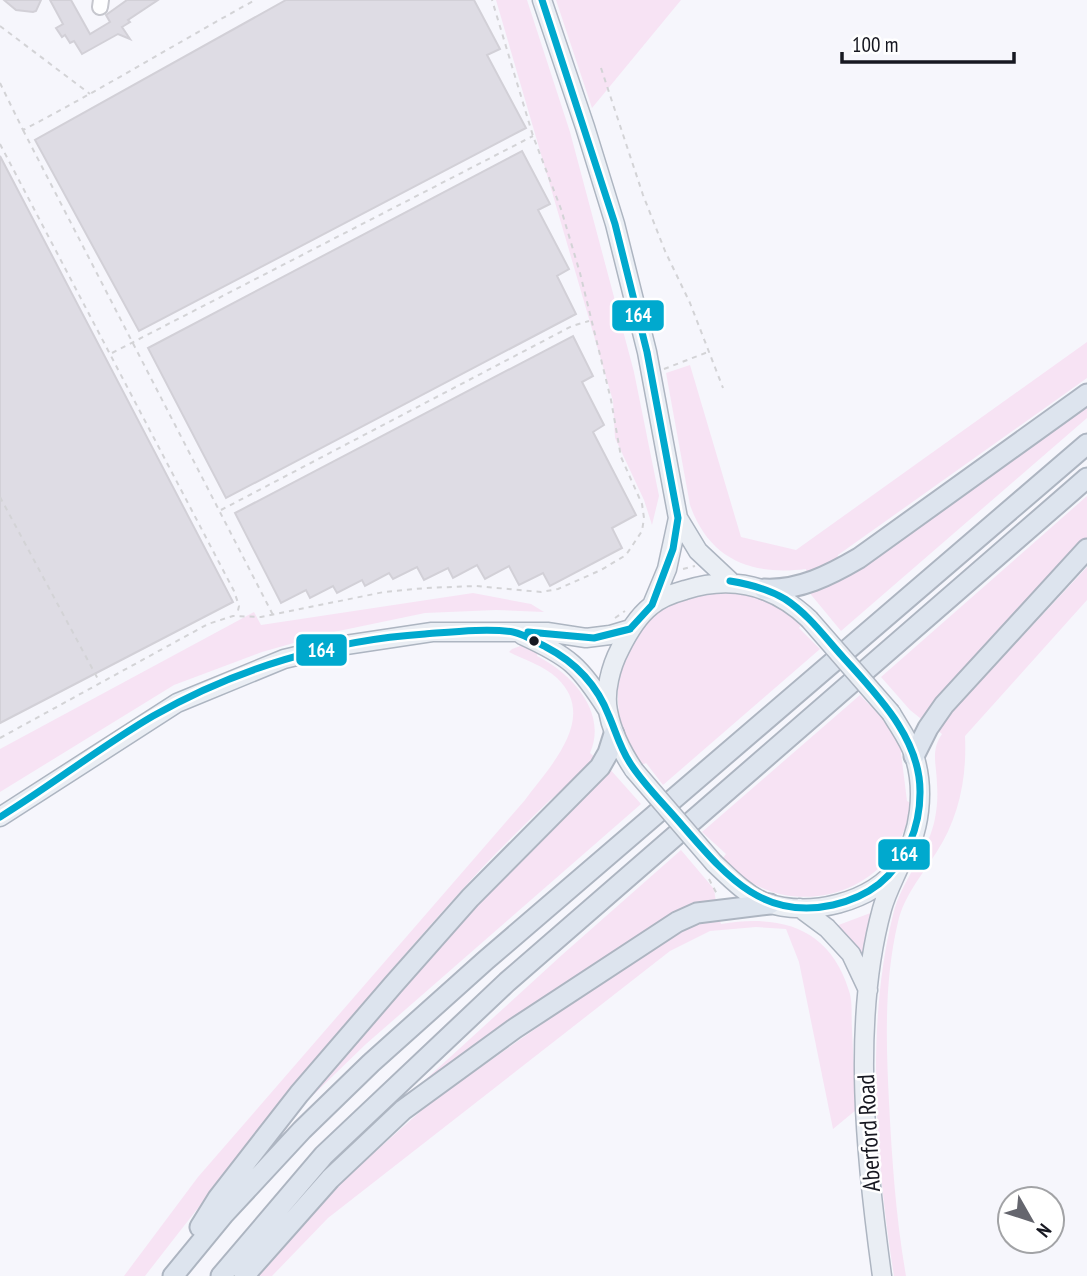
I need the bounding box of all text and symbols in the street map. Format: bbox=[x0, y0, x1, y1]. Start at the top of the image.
scale bar bbox=[842, 21, 1014, 65]
text: 100 m bbox=[852, 31, 898, 58]
line badge: 164 bbox=[611, 299, 665, 332]
text: 164 bbox=[624, 303, 652, 327]
line badge: 164 bbox=[295, 633, 348, 667]
unlabelled marker bbox=[527, 634, 541, 648]
text: 164 bbox=[307, 638, 335, 662]
line badge: 164 bbox=[877, 838, 931, 871]
text: 164 bbox=[890, 842, 918, 866]
street label: Aberford Road bbox=[850, 1073, 887, 1193]
north arrow bbox=[996, 1185, 1066, 1255]
text: N bbox=[1032, 1219, 1057, 1242]

